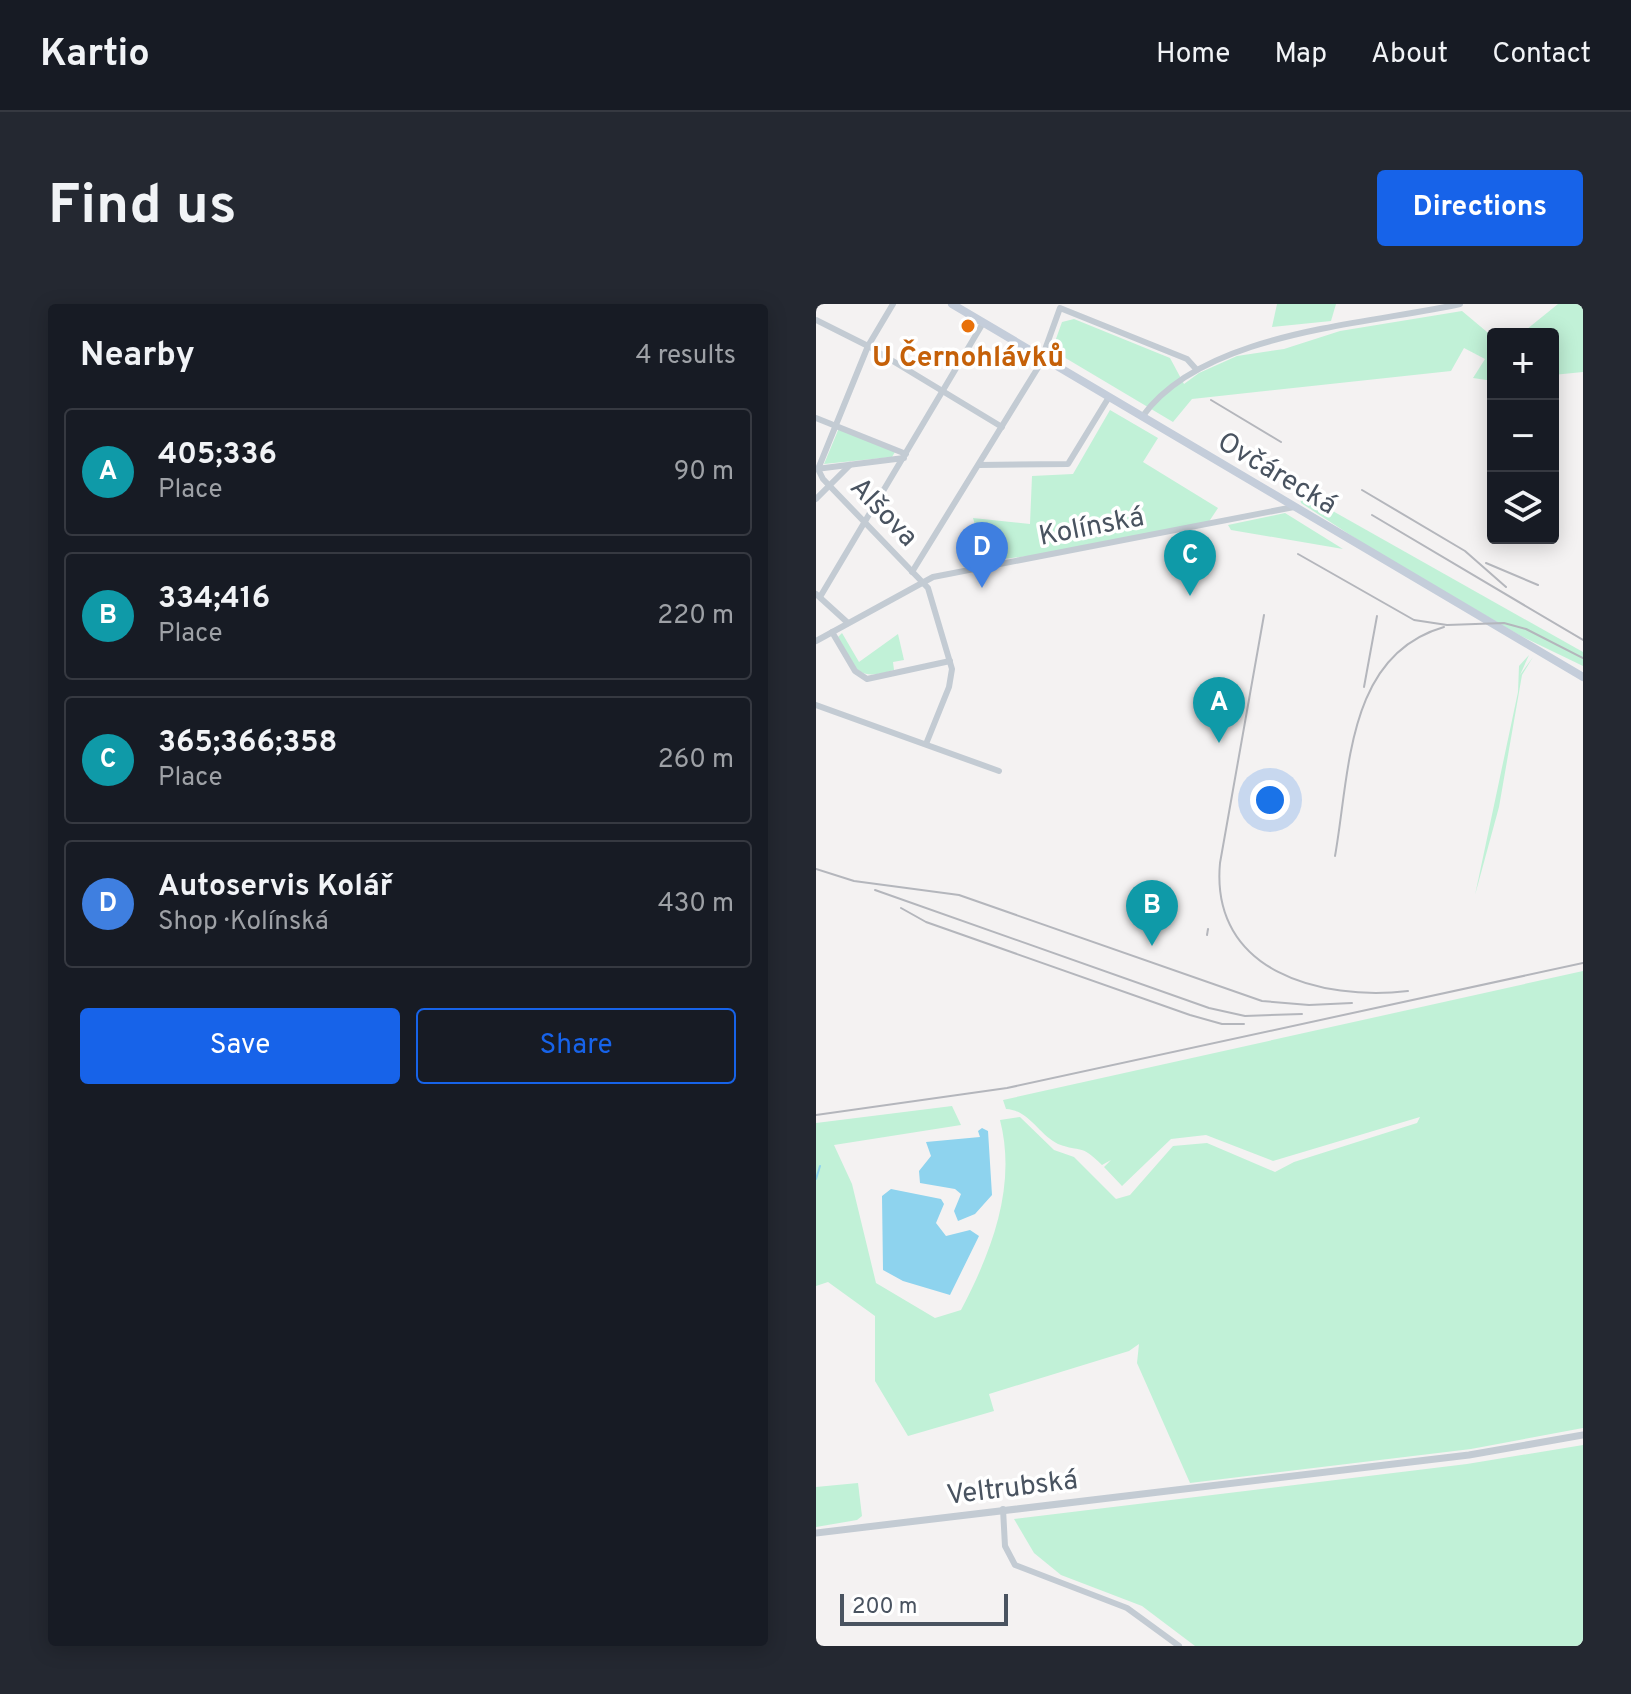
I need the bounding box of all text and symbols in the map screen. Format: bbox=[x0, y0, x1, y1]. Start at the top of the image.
text: Kartio bbox=[40, 31, 150, 80]
text: Home bbox=[1156, 37, 1230, 73]
text: Map bbox=[1274, 37, 1327, 73]
text: About bbox=[1371, 37, 1448, 73]
text: Contact bbox=[1492, 37, 1591, 73]
button: Directions bbox=[1377, 170, 1583, 246]
text: Find us bbox=[48, 173, 237, 243]
marker: U Černohlávků bbox=[959, 317, 977, 335]
map controls bbox=[1487, 328, 1559, 544]
button: + bbox=[1487, 328, 1559, 400]
text: Nearby bbox=[80, 335, 195, 378]
place label: U Černohlávků bbox=[872, 339, 1064, 377]
text: 4 results bbox=[635, 340, 736, 373]
button: − bbox=[1487, 400, 1559, 472]
street label: Ovčárecká bbox=[1210, 425, 1343, 524]
text: 405;336 bbox=[158, 437, 277, 474]
text: A bbox=[99, 456, 117, 489]
text: 90 m bbox=[674, 456, 734, 489]
street label: Alšova bbox=[841, 471, 925, 556]
button: layers bbox=[1487, 472, 1559, 544]
text: Place bbox=[158, 474, 222, 507]
street label: Kolínská bbox=[1036, 500, 1147, 556]
pin: D bbox=[956, 522, 1008, 588]
pin: C bbox=[1164, 530, 1216, 596]
text: 334;416 bbox=[158, 581, 270, 618]
text: B bbox=[99, 600, 117, 633]
text: 220 m bbox=[657, 600, 734, 633]
text: Place bbox=[158, 618, 222, 651]
pin: A bbox=[1193, 677, 1245, 743]
text: 365;366;358 bbox=[158, 725, 337, 762]
text: C bbox=[100, 744, 116, 777]
text: 260 m bbox=[658, 744, 734, 777]
text: Place bbox=[158, 762, 222, 795]
your location bbox=[1250, 780, 1290, 820]
text: Autoservis Kolář bbox=[158, 869, 392, 906]
pin: B bbox=[1126, 880, 1178, 946]
text: D bbox=[99, 888, 117, 921]
text: 430 m bbox=[658, 888, 734, 921]
text: Shop · Kolínská bbox=[158, 906, 329, 939]
button: Save bbox=[80, 1008, 400, 1084]
button: Share bbox=[416, 1008, 736, 1084]
street label: Veltrubská bbox=[945, 1463, 1080, 1515]
scale bar bbox=[840, 1590, 1008, 1626]
text: 200 m bbox=[852, 1594, 917, 1621]

